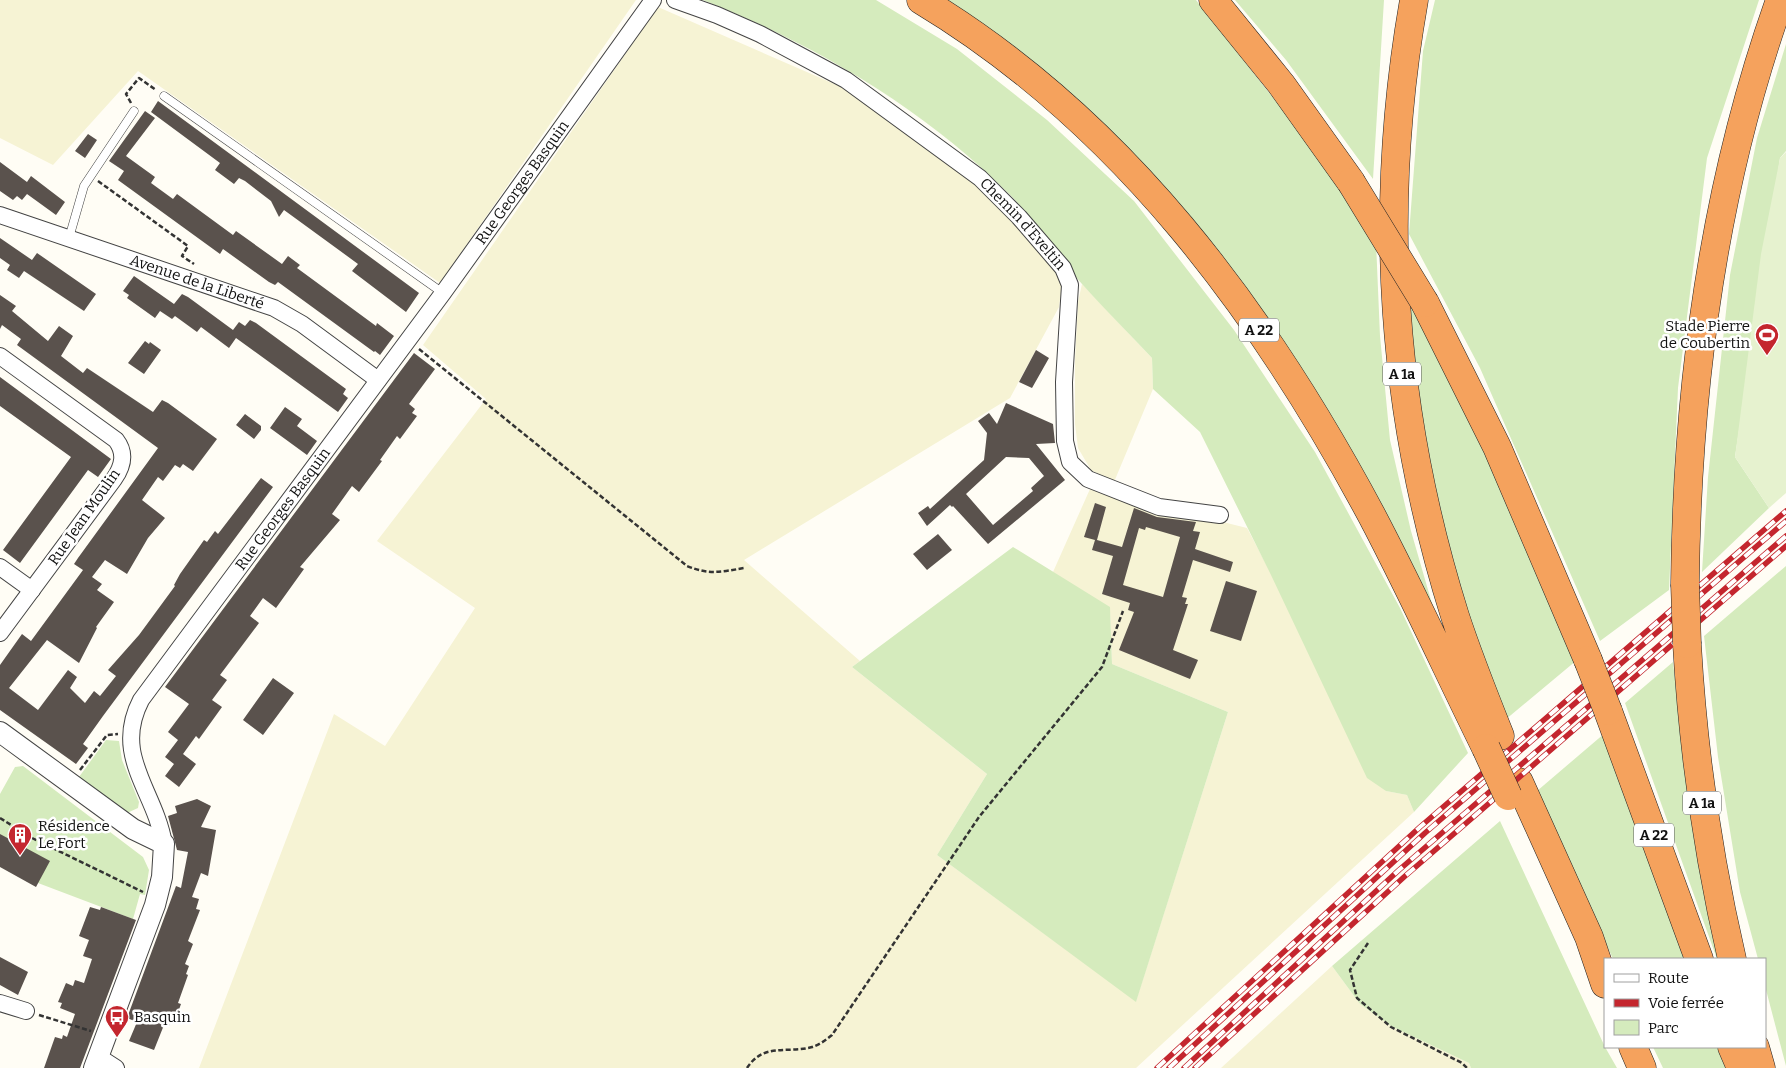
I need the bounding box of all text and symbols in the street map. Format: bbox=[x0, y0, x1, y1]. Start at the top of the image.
street label: Rue Georges Basquin bbox=[472, 117, 573, 248]
street label: Chemin d'Eveltin bbox=[976, 174, 1070, 274]
street label: Avenue de la Liberté bbox=[127, 251, 267, 313]
place label: Stade Pierre de Coubertin bbox=[1660, 317, 1750, 352]
road number: A 22 bbox=[1239, 318, 1279, 342]
sports icon: Stade Pierre de Coubertin bbox=[1754, 322, 1780, 356]
road number: A 1a bbox=[1383, 362, 1421, 386]
street label: Rue Georges Basquin bbox=[231, 444, 334, 574]
street label: Rue Jean Moulin bbox=[44, 465, 124, 568]
road number: A 1a bbox=[1683, 791, 1721, 814]
place label: Résidence Le Fort bbox=[38, 817, 110, 852]
building icon: Résidence Le Fort bbox=[7, 822, 33, 856]
road number: A 22 bbox=[1634, 824, 1674, 846]
legend bbox=[1604, 958, 1766, 1048]
text: Route bbox=[1648, 969, 1689, 987]
text: Voie ferrée bbox=[1648, 994, 1724, 1012]
bus stop icon: Basquin bbox=[104, 1004, 130, 1038]
place label: Basquin bbox=[134, 1008, 191, 1026]
text: Parc bbox=[1648, 1019, 1679, 1037]

